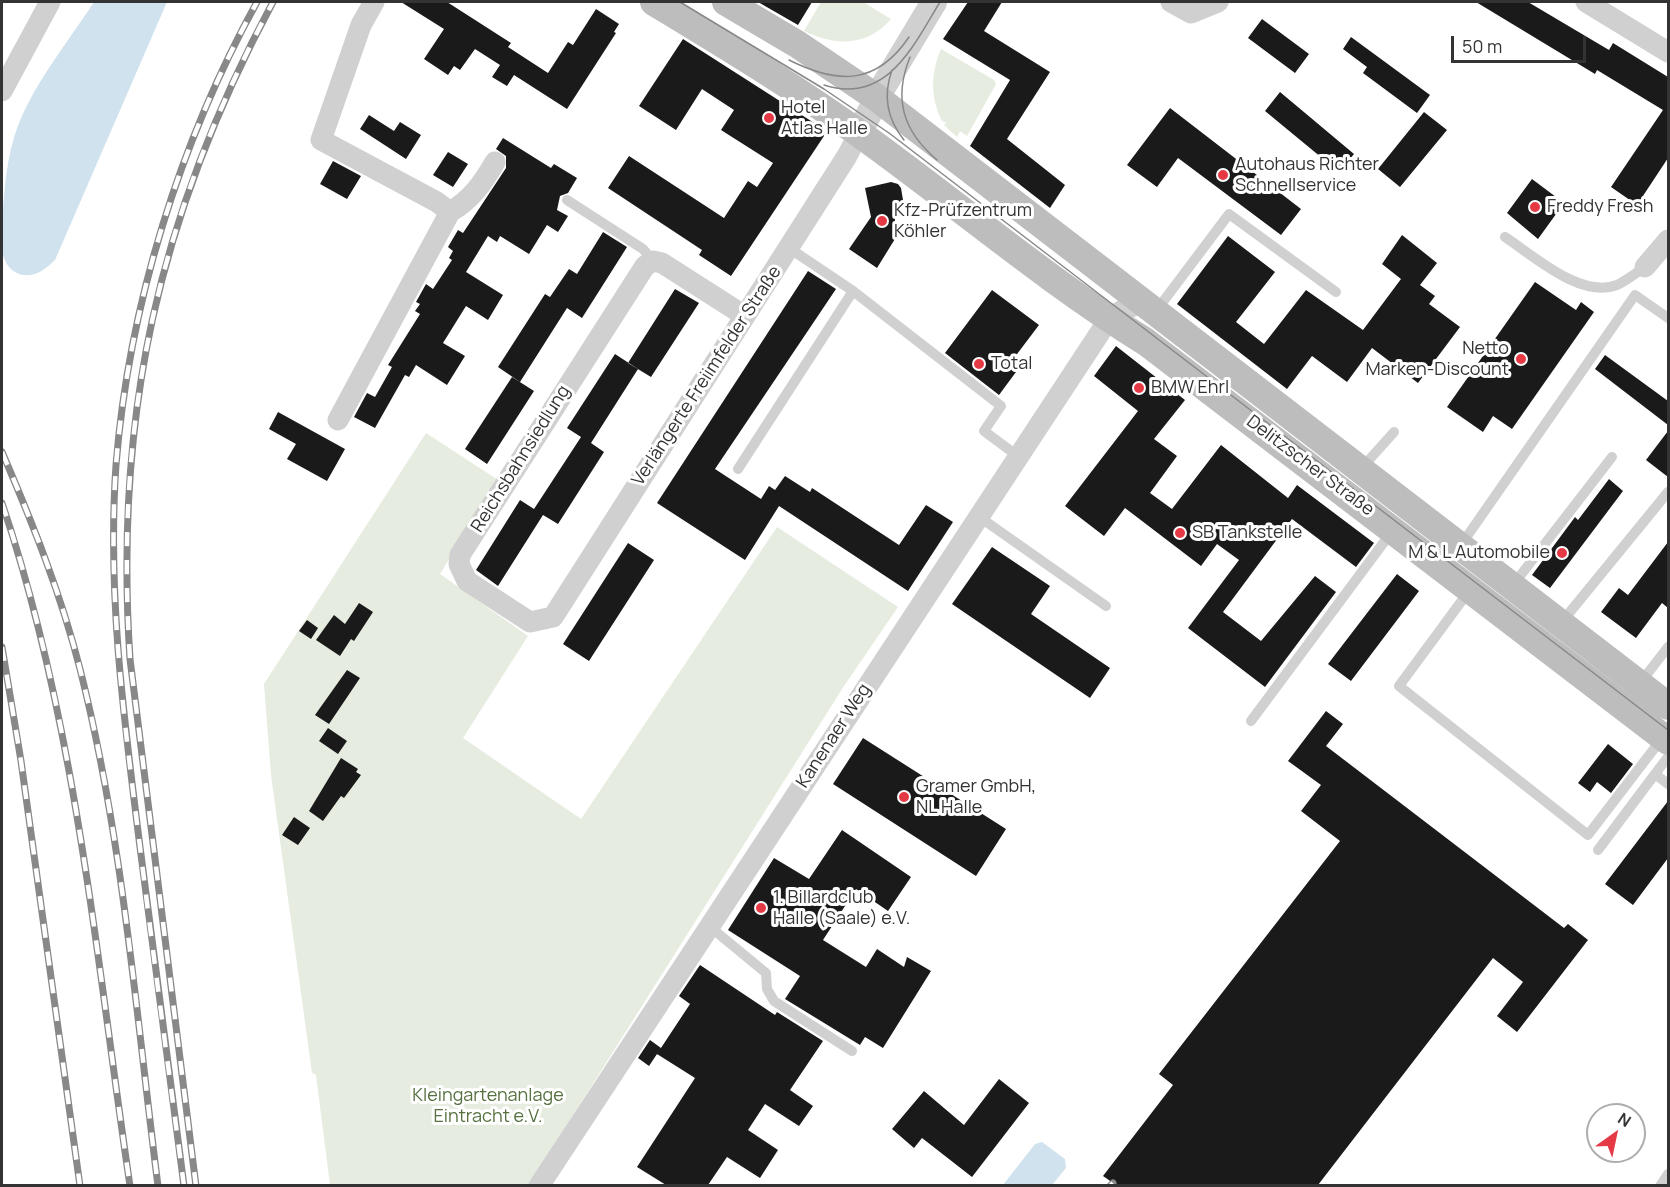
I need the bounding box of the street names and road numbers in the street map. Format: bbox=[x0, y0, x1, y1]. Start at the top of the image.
street label: Verlängerte Freiimfelder Straße bbox=[628, 262, 786, 490]
street label: Reichsbahnsiedlung bbox=[467, 381, 575, 537]
street label: Delitzscher Straße bbox=[1242, 411, 1378, 521]
street label: Kanenaer Weg bbox=[792, 680, 876, 792]

